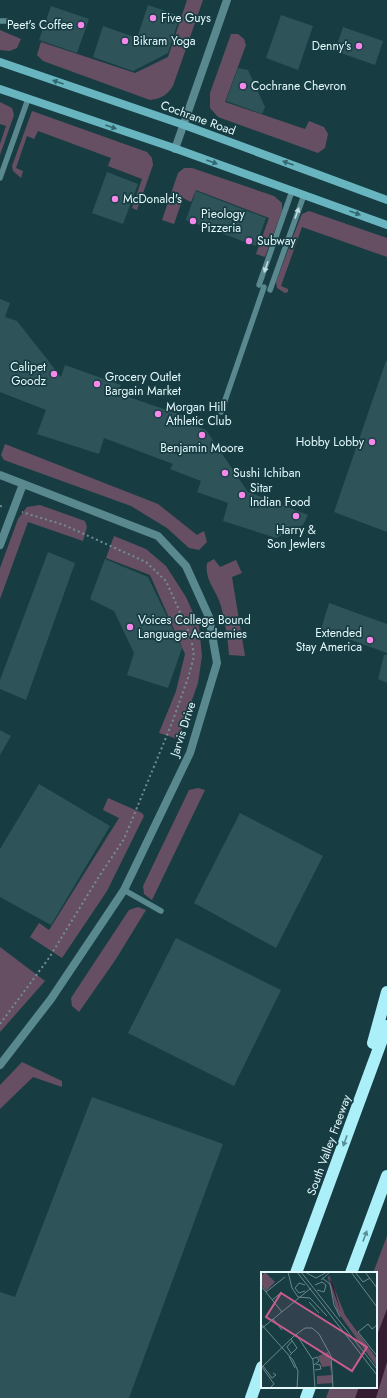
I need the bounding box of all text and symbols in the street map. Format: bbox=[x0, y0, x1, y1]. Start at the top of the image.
place label: Five Guys bbox=[161, 9, 211, 27]
marker: Five Guys bbox=[148, 13, 158, 23]
place label: Peet's Coffee bbox=[7, 16, 73, 34]
marker: Peet's Coffee bbox=[76, 20, 86, 30]
place label: Bikram Yoga bbox=[133, 32, 196, 50]
marker: Bikram Yoga bbox=[120, 36, 130, 46]
place label: Denny's bbox=[312, 37, 351, 55]
marker: Denny's bbox=[354, 41, 364, 51]
place label: Cochrane Chevron bbox=[251, 77, 346, 95]
one-way arrow bbox=[52, 79, 64, 85]
marker: Cochrane Chevron bbox=[238, 81, 248, 91]
street label: Cochrane Road bbox=[158, 96, 238, 140]
one-way arrow bbox=[105, 124, 117, 130]
one-way arrow bbox=[206, 159, 218, 165]
one-way arrow bbox=[281, 160, 293, 166]
place label: McDonald's bbox=[123, 190, 182, 208]
marker: McDonald's bbox=[110, 194, 120, 204]
place label: Pieology Pizzeria bbox=[201, 205, 246, 237]
one-way arrow bbox=[295, 207, 301, 219]
one-way arrow bbox=[349, 211, 361, 217]
marker: Pieology Pizzeria bbox=[188, 216, 198, 226]
place label: Subway bbox=[257, 232, 296, 250]
marker: Subway bbox=[244, 236, 254, 246]
one-way arrow bbox=[262, 262, 268, 274]
place label: Calipet Goodz bbox=[10, 358, 46, 390]
place label: Grocery Outlet Bargain Market bbox=[105, 368, 181, 400]
marker: Calipet Goodz bbox=[49, 369, 59, 379]
marker: Grocery Outlet Bargain Market bbox=[92, 379, 102, 389]
place label: Morgan Hill Athletic Club bbox=[166, 398, 232, 430]
marker: Morgan Hill Athletic Club bbox=[153, 409, 163, 419]
marker: Benjamin Moore bbox=[197, 430, 207, 440]
place label: Hobby Lobby bbox=[296, 433, 365, 451]
marker: Hobby Lobby bbox=[367, 437, 377, 447]
place label: Benjamin Moore bbox=[160, 439, 244, 457]
place label: Sushi Ichiban bbox=[233, 464, 301, 482]
marker: Sushi Ichiban bbox=[220, 468, 230, 478]
place label: Sitar Indian Food bbox=[250, 479, 310, 511]
marker: Sitar Indian Food bbox=[237, 490, 247, 500]
marker: Harry & Son Jewlers bbox=[291, 511, 301, 521]
place label: Harry & Son Jewlers bbox=[267, 521, 325, 553]
place label: Voices College Bound Language Academies bbox=[138, 611, 251, 643]
marker: Voices College Bound Language Academies bbox=[125, 622, 135, 632]
place label: Extended Stay America bbox=[296, 624, 362, 656]
marker: Extended Stay America bbox=[365, 635, 375, 645]
street label: Jarvis Drive bbox=[165, 699, 200, 761]
street label: South Valley Freeway bbox=[302, 1091, 356, 1198]
one-way arrow bbox=[341, 1136, 347, 1148]
one-way arrow bbox=[362, 1230, 368, 1242]
inset map bbox=[261, 1272, 377, 1388]

